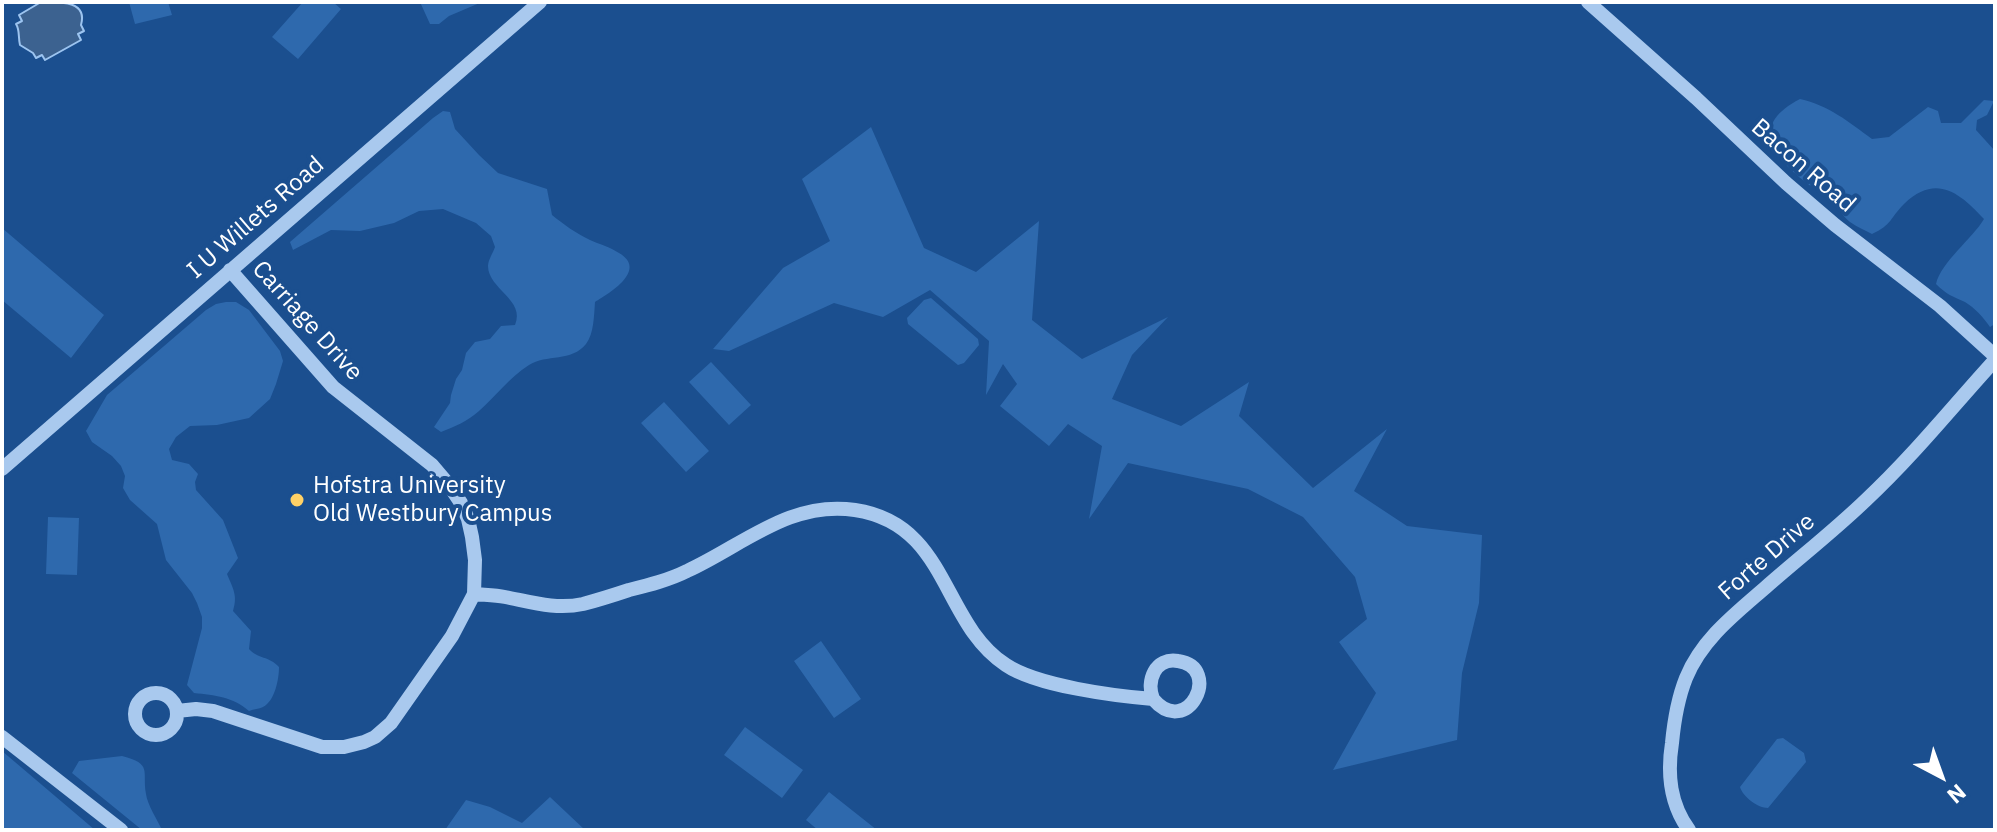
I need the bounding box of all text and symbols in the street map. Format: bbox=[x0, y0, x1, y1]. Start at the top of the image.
street label: Bacon Road bbox=[1745, 113, 1861, 219]
street label: I U Willets Road bbox=[182, 151, 330, 285]
street label: Carriage Drive bbox=[246, 255, 368, 387]
place label: Hofstra University Old Westbury Campus bbox=[313, 472, 552, 528]
marker: Hofstra University Old Westbury Campus bbox=[288, 491, 306, 509]
street label: Forte Drive bbox=[1713, 507, 1821, 607]
north arrow bbox=[1901, 736, 1981, 816]
text: N bbox=[1942, 778, 1973, 811]

